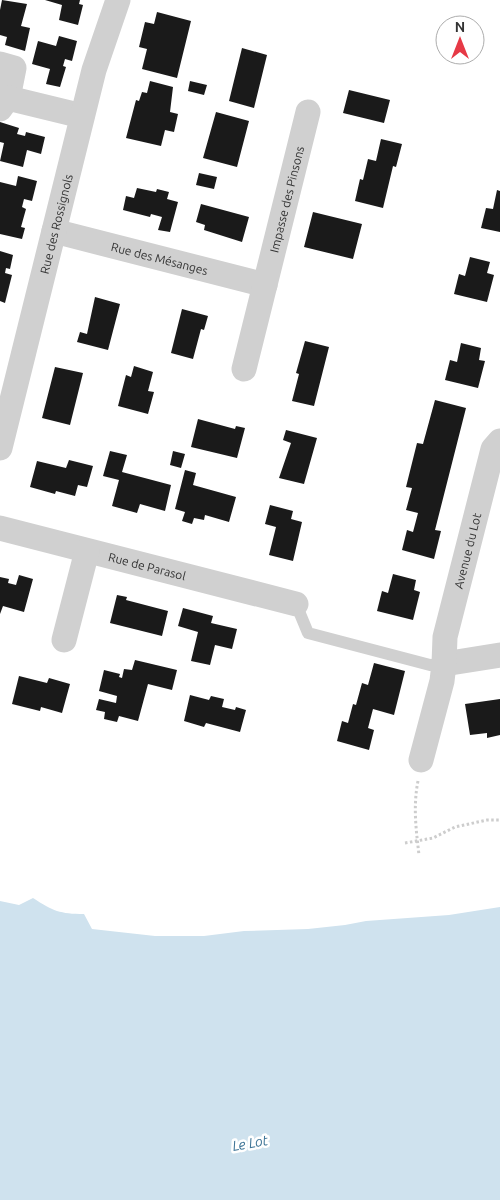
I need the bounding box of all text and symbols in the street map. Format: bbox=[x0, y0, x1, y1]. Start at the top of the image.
north arrow bbox=[435, 15, 485, 65]
text: N bbox=[455, 19, 465, 35]
street label: Impasse des Pinsons bbox=[267, 145, 306, 254]
street label: Rue des Rossignols bbox=[37, 173, 74, 275]
street label: Rue des Mésanges bbox=[110, 239, 209, 277]
street label: Avenue du Lot bbox=[451, 511, 483, 590]
street label: Rue de Parasol bbox=[107, 550, 187, 582]
water label: Le Lot bbox=[231, 1132, 270, 1154]

